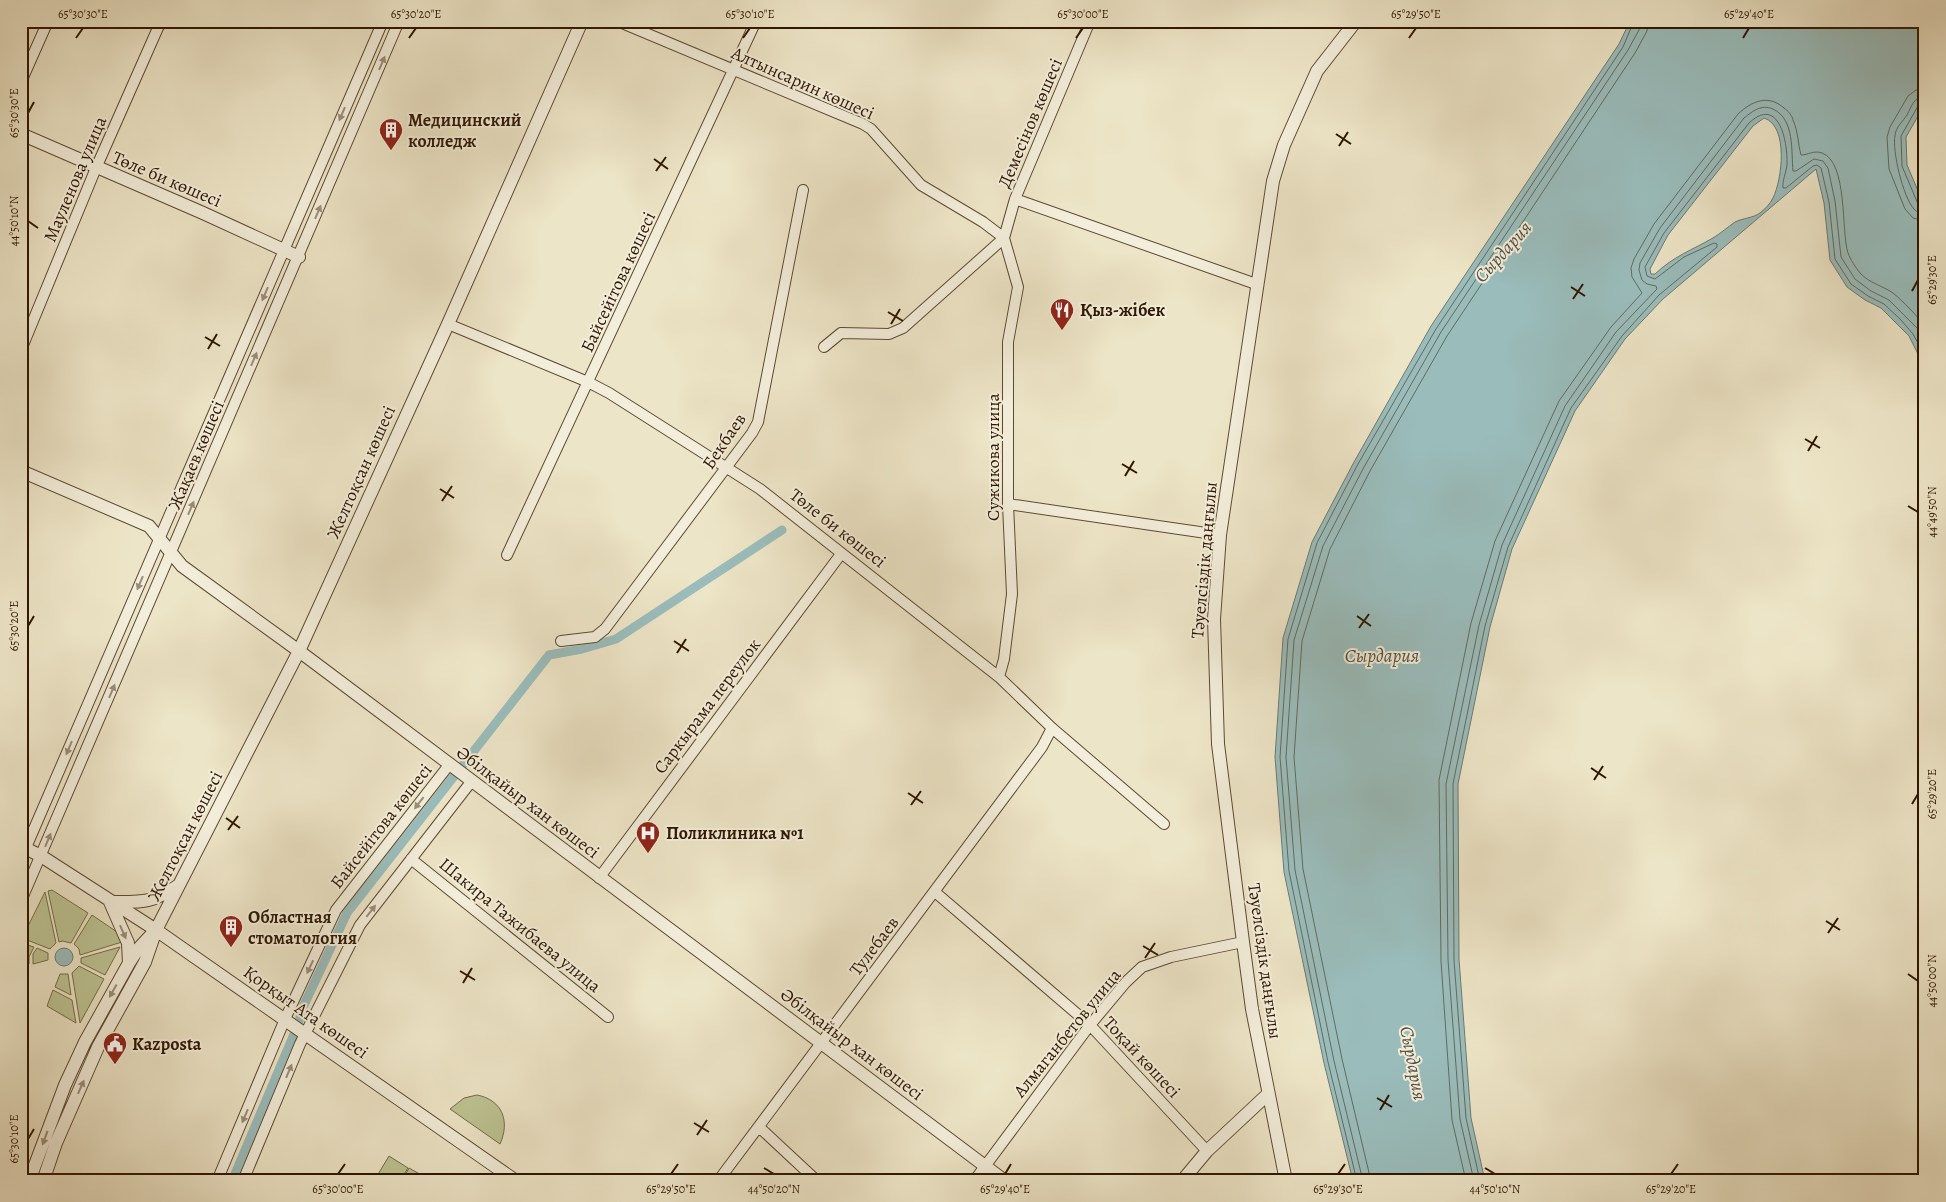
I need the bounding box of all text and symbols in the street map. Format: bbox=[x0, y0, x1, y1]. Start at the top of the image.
text: 65°30'30"E bbox=[58, 6, 108, 22]
text: 65°30'20"E bbox=[391, 6, 441, 22]
text: 65°30'10"E bbox=[726, 6, 775, 22]
text: 65°30'00"E bbox=[1057, 6, 1109, 22]
text: 65°29'50"E bbox=[1391, 6, 1441, 22]
text: 65°29'40"E bbox=[1724, 6, 1774, 22]
street label: Алтынсарин көшесі bbox=[727, 40, 878, 125]
street label: Демесінов көшесі bbox=[992, 55, 1068, 191]
one-way arrow bbox=[378, 56, 386, 70]
text: 65°30'30"E bbox=[6, 88, 22, 138]
one-way arrow bbox=[338, 107, 346, 121]
place label: Медицинский колледж bbox=[408, 108, 522, 153]
street label: Мауленова улица bbox=[38, 112, 113, 245]
building icon: Медицинский колледж bbox=[378, 117, 404, 151]
street label: Төле би көшесі bbox=[109, 145, 225, 213]
text: 44°50'10"N bbox=[6, 195, 22, 246]
one-way arrow bbox=[314, 205, 322, 219]
street label: Байсейітова көшесі bbox=[575, 208, 661, 356]
water label: Сырдария bbox=[1468, 215, 1538, 288]
text: 65°29'30"E bbox=[1924, 255, 1940, 305]
one-way arrow bbox=[260, 287, 268, 301]
restaurant icon: Қыз-жібек bbox=[1049, 297, 1075, 331]
place label: Қыз-жібек bbox=[1080, 298, 1166, 322]
one-way arrow bbox=[251, 352, 259, 366]
street label: Сужикова улица bbox=[981, 392, 1005, 521]
street label: Жақаев көшесі bbox=[162, 397, 230, 513]
street label: Желтоқсан көшесі bbox=[321, 402, 401, 542]
street label: Бекбаев bbox=[696, 408, 752, 474]
street label: Тәуелсіздік даңғылы bbox=[1185, 481, 1223, 639]
street label: Төле би көшесі bbox=[785, 483, 891, 573]
text: 44°49'50"N bbox=[1924, 486, 1940, 538]
one-way arrow bbox=[187, 501, 195, 516]
one-way arrow bbox=[135, 576, 143, 590]
text: 65°30'20"E bbox=[6, 601, 22, 651]
street label: Саркырама переулок bbox=[648, 633, 766, 779]
water label: Сырдария bbox=[1345, 643, 1420, 669]
one-way arrow bbox=[109, 684, 117, 698]
street label: Әбілқайыр хан көшесі bbox=[452, 740, 604, 864]
one-way arrow bbox=[64, 741, 72, 755]
street label: Байсейітова көшесі bbox=[325, 759, 437, 893]
street label: Желтоқсан көшесі bbox=[142, 767, 228, 905]
text: 65°29'20"E bbox=[1924, 769, 1940, 819]
one-way arrow bbox=[413, 797, 424, 810]
hospital icon: Поликлиника №1 bbox=[635, 820, 661, 854]
place label: Поликлиника №1 bbox=[666, 821, 804, 845]
one-way arrow bbox=[44, 833, 52, 847]
street label: Шакира Тажибаева улица bbox=[434, 852, 607, 998]
street label: Тәуелсіздік даңғылы bbox=[1242, 881, 1288, 1041]
one-way arrow bbox=[366, 904, 376, 918]
place label: Областная стоматология bbox=[248, 905, 357, 950]
street label: Тулебаев bbox=[844, 911, 904, 981]
building icon: Областная стоматология bbox=[218, 914, 244, 948]
one-way arrow bbox=[119, 925, 127, 939]
text: 44°50'00"N bbox=[1924, 954, 1940, 1008]
street label: Қорқыт Ата көшесі bbox=[239, 960, 373, 1064]
one-way arrow bbox=[306, 960, 314, 974]
street label: Алмаганбетов улица bbox=[1007, 963, 1127, 1103]
street label: Әбілқайыр хан көшесі bbox=[776, 982, 928, 1106]
one-way arrow bbox=[109, 984, 118, 998]
street label: Тоқай көшесі bbox=[1098, 1011, 1186, 1103]
water label: Сырдария bbox=[1393, 1024, 1433, 1103]
public building icon: Kazposta bbox=[102, 1031, 128, 1065]
place label: Kazposta bbox=[132, 1032, 202, 1056]
one-way arrow bbox=[285, 1063, 293, 1078]
one-way arrow bbox=[77, 1080, 85, 1094]
one-way arrow bbox=[240, 1109, 248, 1123]
text: 65°30'10"E bbox=[6, 1115, 22, 1164]
one-way arrow bbox=[41, 1131, 49, 1146]
text: 65°30'00"E bbox=[312, 1181, 364, 1197]
text: 65°29'50"E bbox=[646, 1181, 696, 1197]
text: 44°50'20"N bbox=[748, 1181, 801, 1197]
text: 65°29'40"E bbox=[980, 1181, 1030, 1197]
text: 65°29'30"E bbox=[1313, 1181, 1363, 1197]
text: 44°50'10"N bbox=[1470, 1181, 1521, 1197]
text: 65°29'20"E bbox=[1646, 1181, 1696, 1197]

